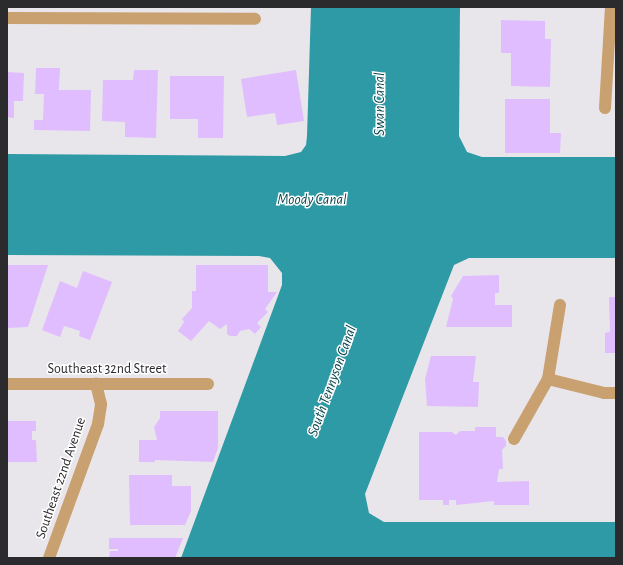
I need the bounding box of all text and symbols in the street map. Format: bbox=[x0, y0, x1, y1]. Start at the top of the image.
water label: Swan Canal bbox=[371, 72, 389, 136]
water label: Moody Canal bbox=[277, 191, 347, 209]
water label: South Tennyson Canal bbox=[304, 323, 360, 439]
street label: Southeast 32nd Street bbox=[48, 361, 166, 377]
street label: Southeast 22nd Avenue bbox=[32, 415, 90, 541]

